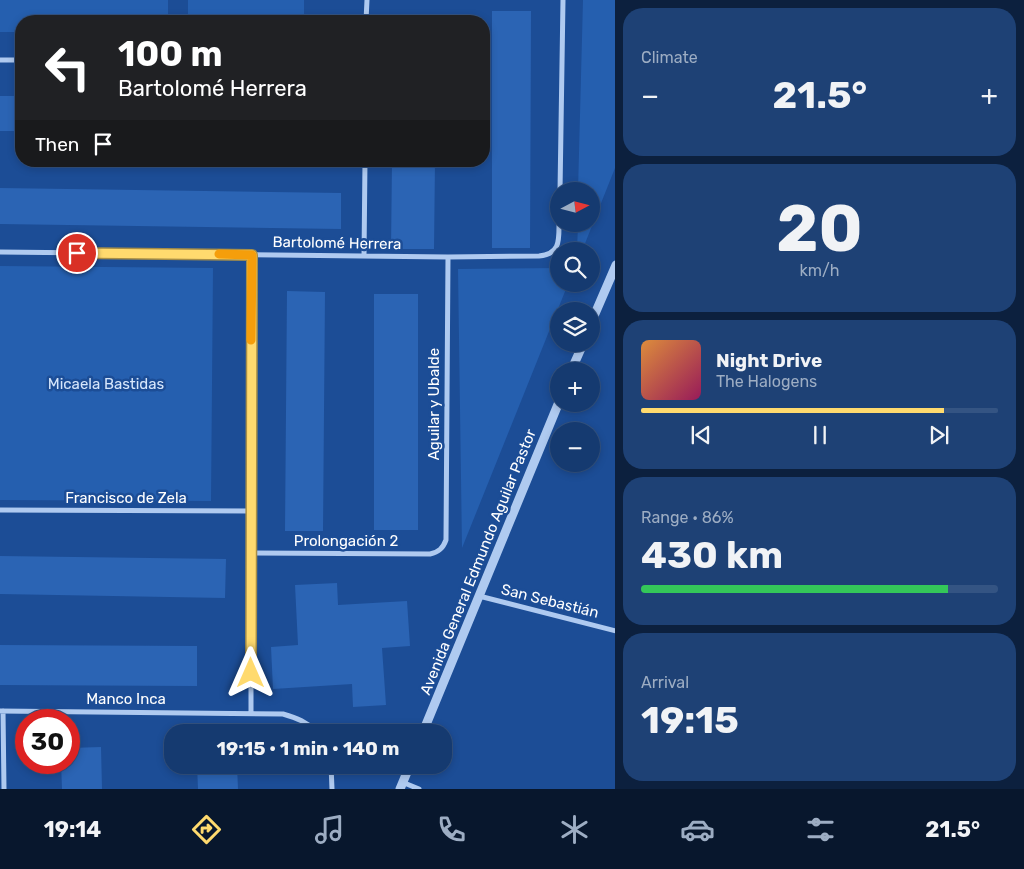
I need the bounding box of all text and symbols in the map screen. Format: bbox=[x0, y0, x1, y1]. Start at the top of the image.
text: 100 m bbox=[118, 33, 223, 75]
icon: left bbox=[35, 35, 100, 100]
text: Climate bbox=[641, 48, 698, 67]
text: 21.5° bbox=[773, 72, 867, 118]
text: Bartolomé Herrera bbox=[118, 75, 307, 102]
text: − bbox=[641, 79, 659, 112]
text: + bbox=[981, 79, 998, 112]
icon: arrive bbox=[89, 130, 117, 158]
text: Then bbox=[35, 133, 79, 156]
north arrow bbox=[550, 182, 600, 232]
map controls bbox=[550, 182, 600, 472]
text: 20 bbox=[776, 190, 863, 267]
pin bbox=[56, 232, 98, 274]
street label: Bartolomé Herrera bbox=[272, 233, 402, 253]
icon: arrive bbox=[63, 239, 91, 267]
button: search bbox=[550, 242, 600, 292]
text: km/h bbox=[800, 261, 839, 280]
button: layers bbox=[550, 302, 600, 352]
street label: Aguilar y Ubalde bbox=[425, 348, 443, 460]
text: Night Drive bbox=[716, 349, 822, 372]
button: + bbox=[550, 362, 600, 412]
text: The Halogens bbox=[716, 372, 817, 391]
park label: Micaela Bastidas bbox=[48, 375, 165, 393]
icon: previous bbox=[687, 421, 715, 449]
icon: pause bbox=[806, 421, 834, 449]
icon: next bbox=[925, 421, 953, 449]
button: − bbox=[550, 422, 600, 472]
street label: Avenida General Edmundo Aguilar Pastor bbox=[416, 426, 540, 698]
street label: Francisco de Zela bbox=[65, 489, 187, 507]
text: Range · 86% bbox=[641, 508, 734, 527]
street label: Prolongación 2 bbox=[294, 532, 398, 550]
text: 430 km bbox=[641, 532, 783, 578]
street label: San Sebastián bbox=[499, 580, 601, 622]
position arrow bbox=[224, 646, 276, 698]
text: Arrival bbox=[641, 673, 689, 692]
street label: Manco Inca bbox=[86, 690, 166, 708]
text: 19:15 bbox=[641, 697, 739, 743]
speed limit sign: 30 bbox=[15, 709, 80, 774]
text: 19:15 · 1 min · 140 m bbox=[217, 737, 399, 760]
icon: directions bbox=[189, 812, 224, 847]
icon: music bbox=[312, 812, 347, 847]
icon: phone bbox=[434, 812, 469, 847]
icon: climate bbox=[557, 812, 592, 847]
icon: car bbox=[680, 812, 715, 847]
icon: filters bbox=[803, 812, 838, 847]
text: 19:14 bbox=[44, 816, 101, 843]
text: 21.5° bbox=[925, 816, 980, 843]

